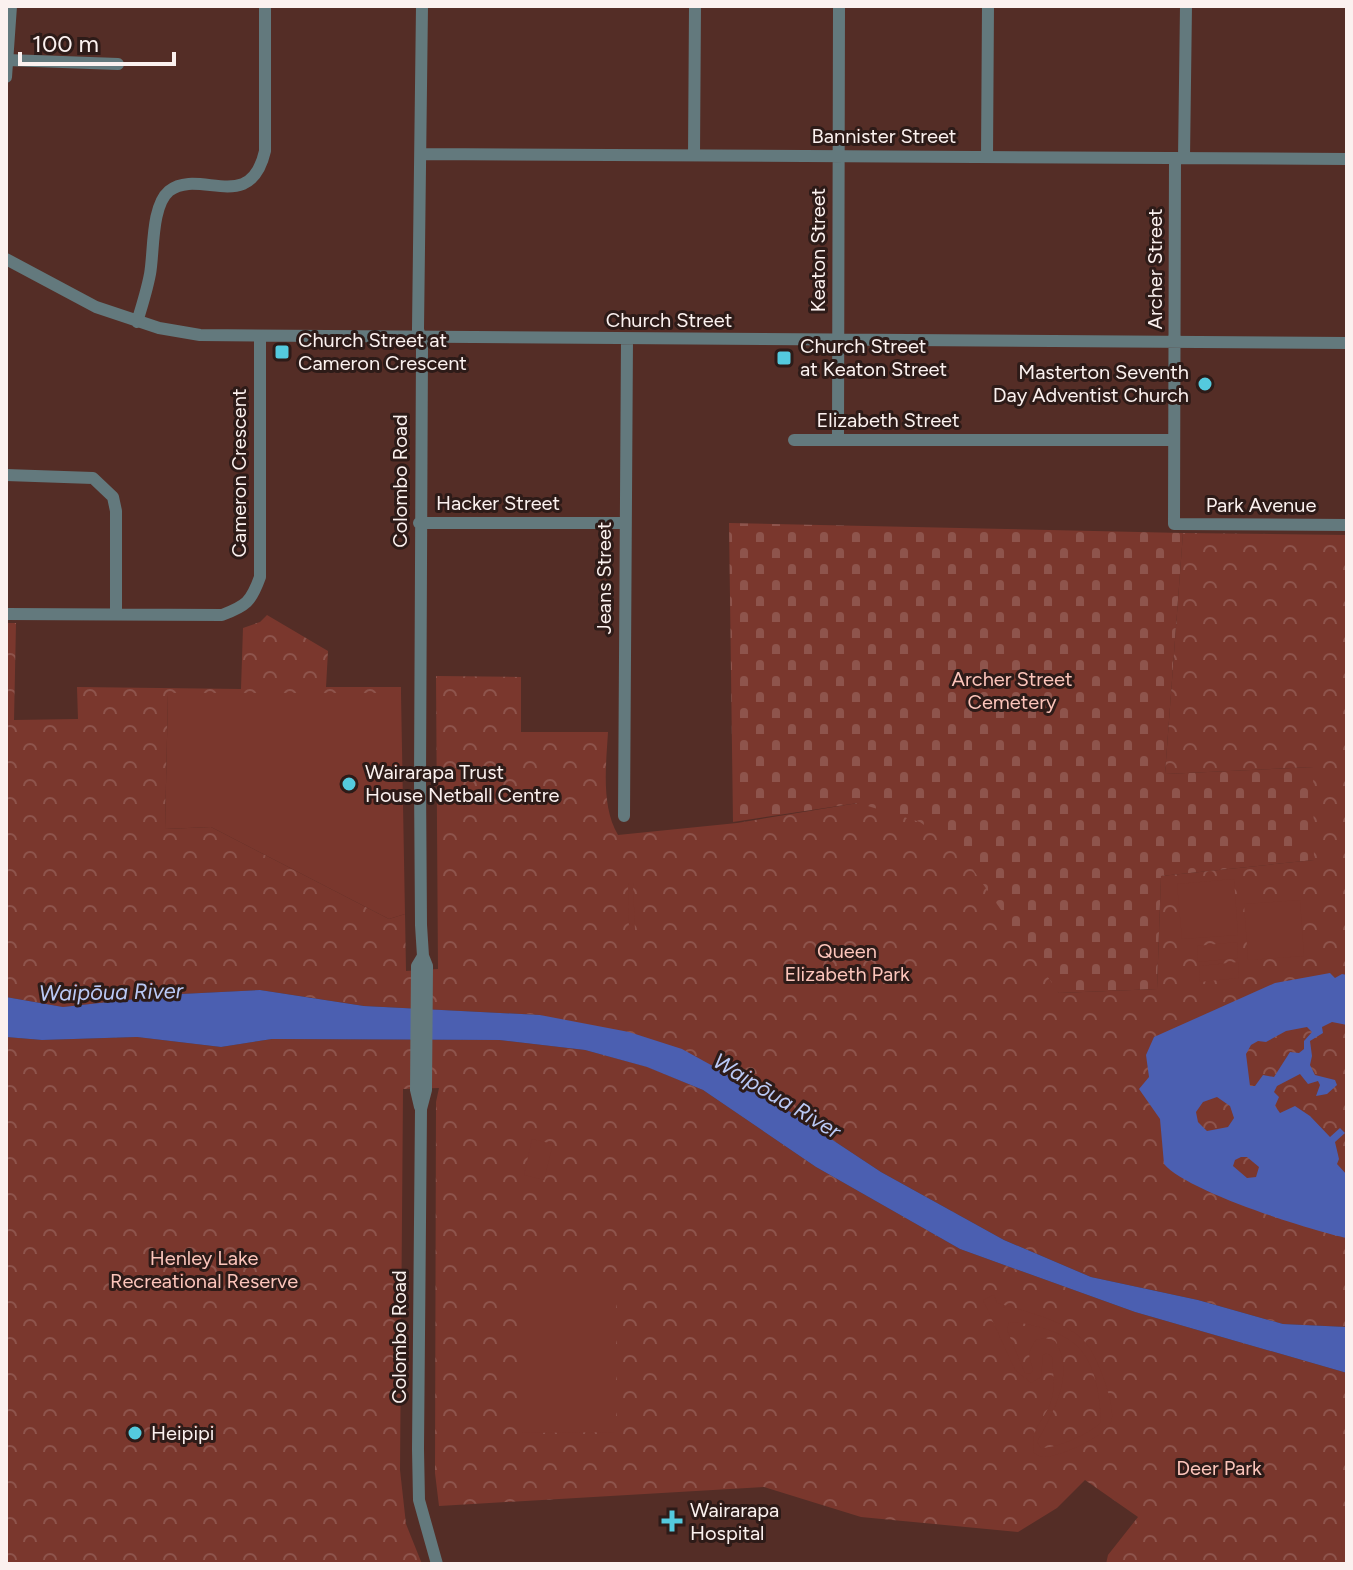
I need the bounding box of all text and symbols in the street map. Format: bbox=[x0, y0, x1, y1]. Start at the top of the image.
scale bar bbox=[20, 16, 174, 66]
text: 100 m bbox=[32, 29, 99, 58]
street label: Bannister Street bbox=[812, 124, 956, 148]
street label: Keaton Street bbox=[806, 188, 830, 312]
street label: Archer Street bbox=[1143, 209, 1167, 329]
street label: Church Street bbox=[606, 308, 732, 332]
place label: Church Street at Cameron Crescent bbox=[298, 328, 467, 375]
place label: Church Street at Keaton Street bbox=[800, 334, 947, 381]
marker: Church Street at Cameron Crescent bbox=[273, 343, 291, 361]
marker: Church Street at Keaton Street bbox=[775, 349, 793, 367]
place label: Masterton Seventh Day Adventist Church bbox=[993, 360, 1189, 407]
marker: Masterton Seventh Day Adventist Church bbox=[1196, 375, 1214, 393]
street label: Cameron Crescent bbox=[227, 389, 251, 557]
street label: Elizabeth Street bbox=[816, 408, 960, 432]
street label: Colombo Road bbox=[388, 414, 412, 548]
street label: Hacker Street bbox=[436, 491, 560, 515]
street label: Park Avenue bbox=[1206, 493, 1316, 517]
street label: Jeans Street bbox=[592, 522, 616, 634]
park label: Archer Street Cemetery bbox=[952, 667, 1072, 714]
place label: Wairarapa Trust House Netball Centre bbox=[365, 760, 559, 807]
marker: Wairarapa Trust House Netball Centre bbox=[340, 775, 358, 793]
park label: Queen Elizabeth Park bbox=[784, 939, 910, 986]
water label: Waipōua River bbox=[39, 977, 185, 1007]
water label: Waipōua River bbox=[708, 1047, 847, 1146]
park label: Henley Lake Recreational Reserve bbox=[110, 1246, 298, 1293]
street label: Colombo Road bbox=[387, 1270, 411, 1404]
place label: Heipipi bbox=[151, 1421, 215, 1445]
marker: Heipipi bbox=[126, 1424, 144, 1442]
park label: Deer Park bbox=[1176, 1456, 1262, 1480]
place label: Wairarapa Hospital bbox=[690, 1498, 779, 1545]
marker: Wairarapa Hospital bbox=[661, 1510, 683, 1532]

